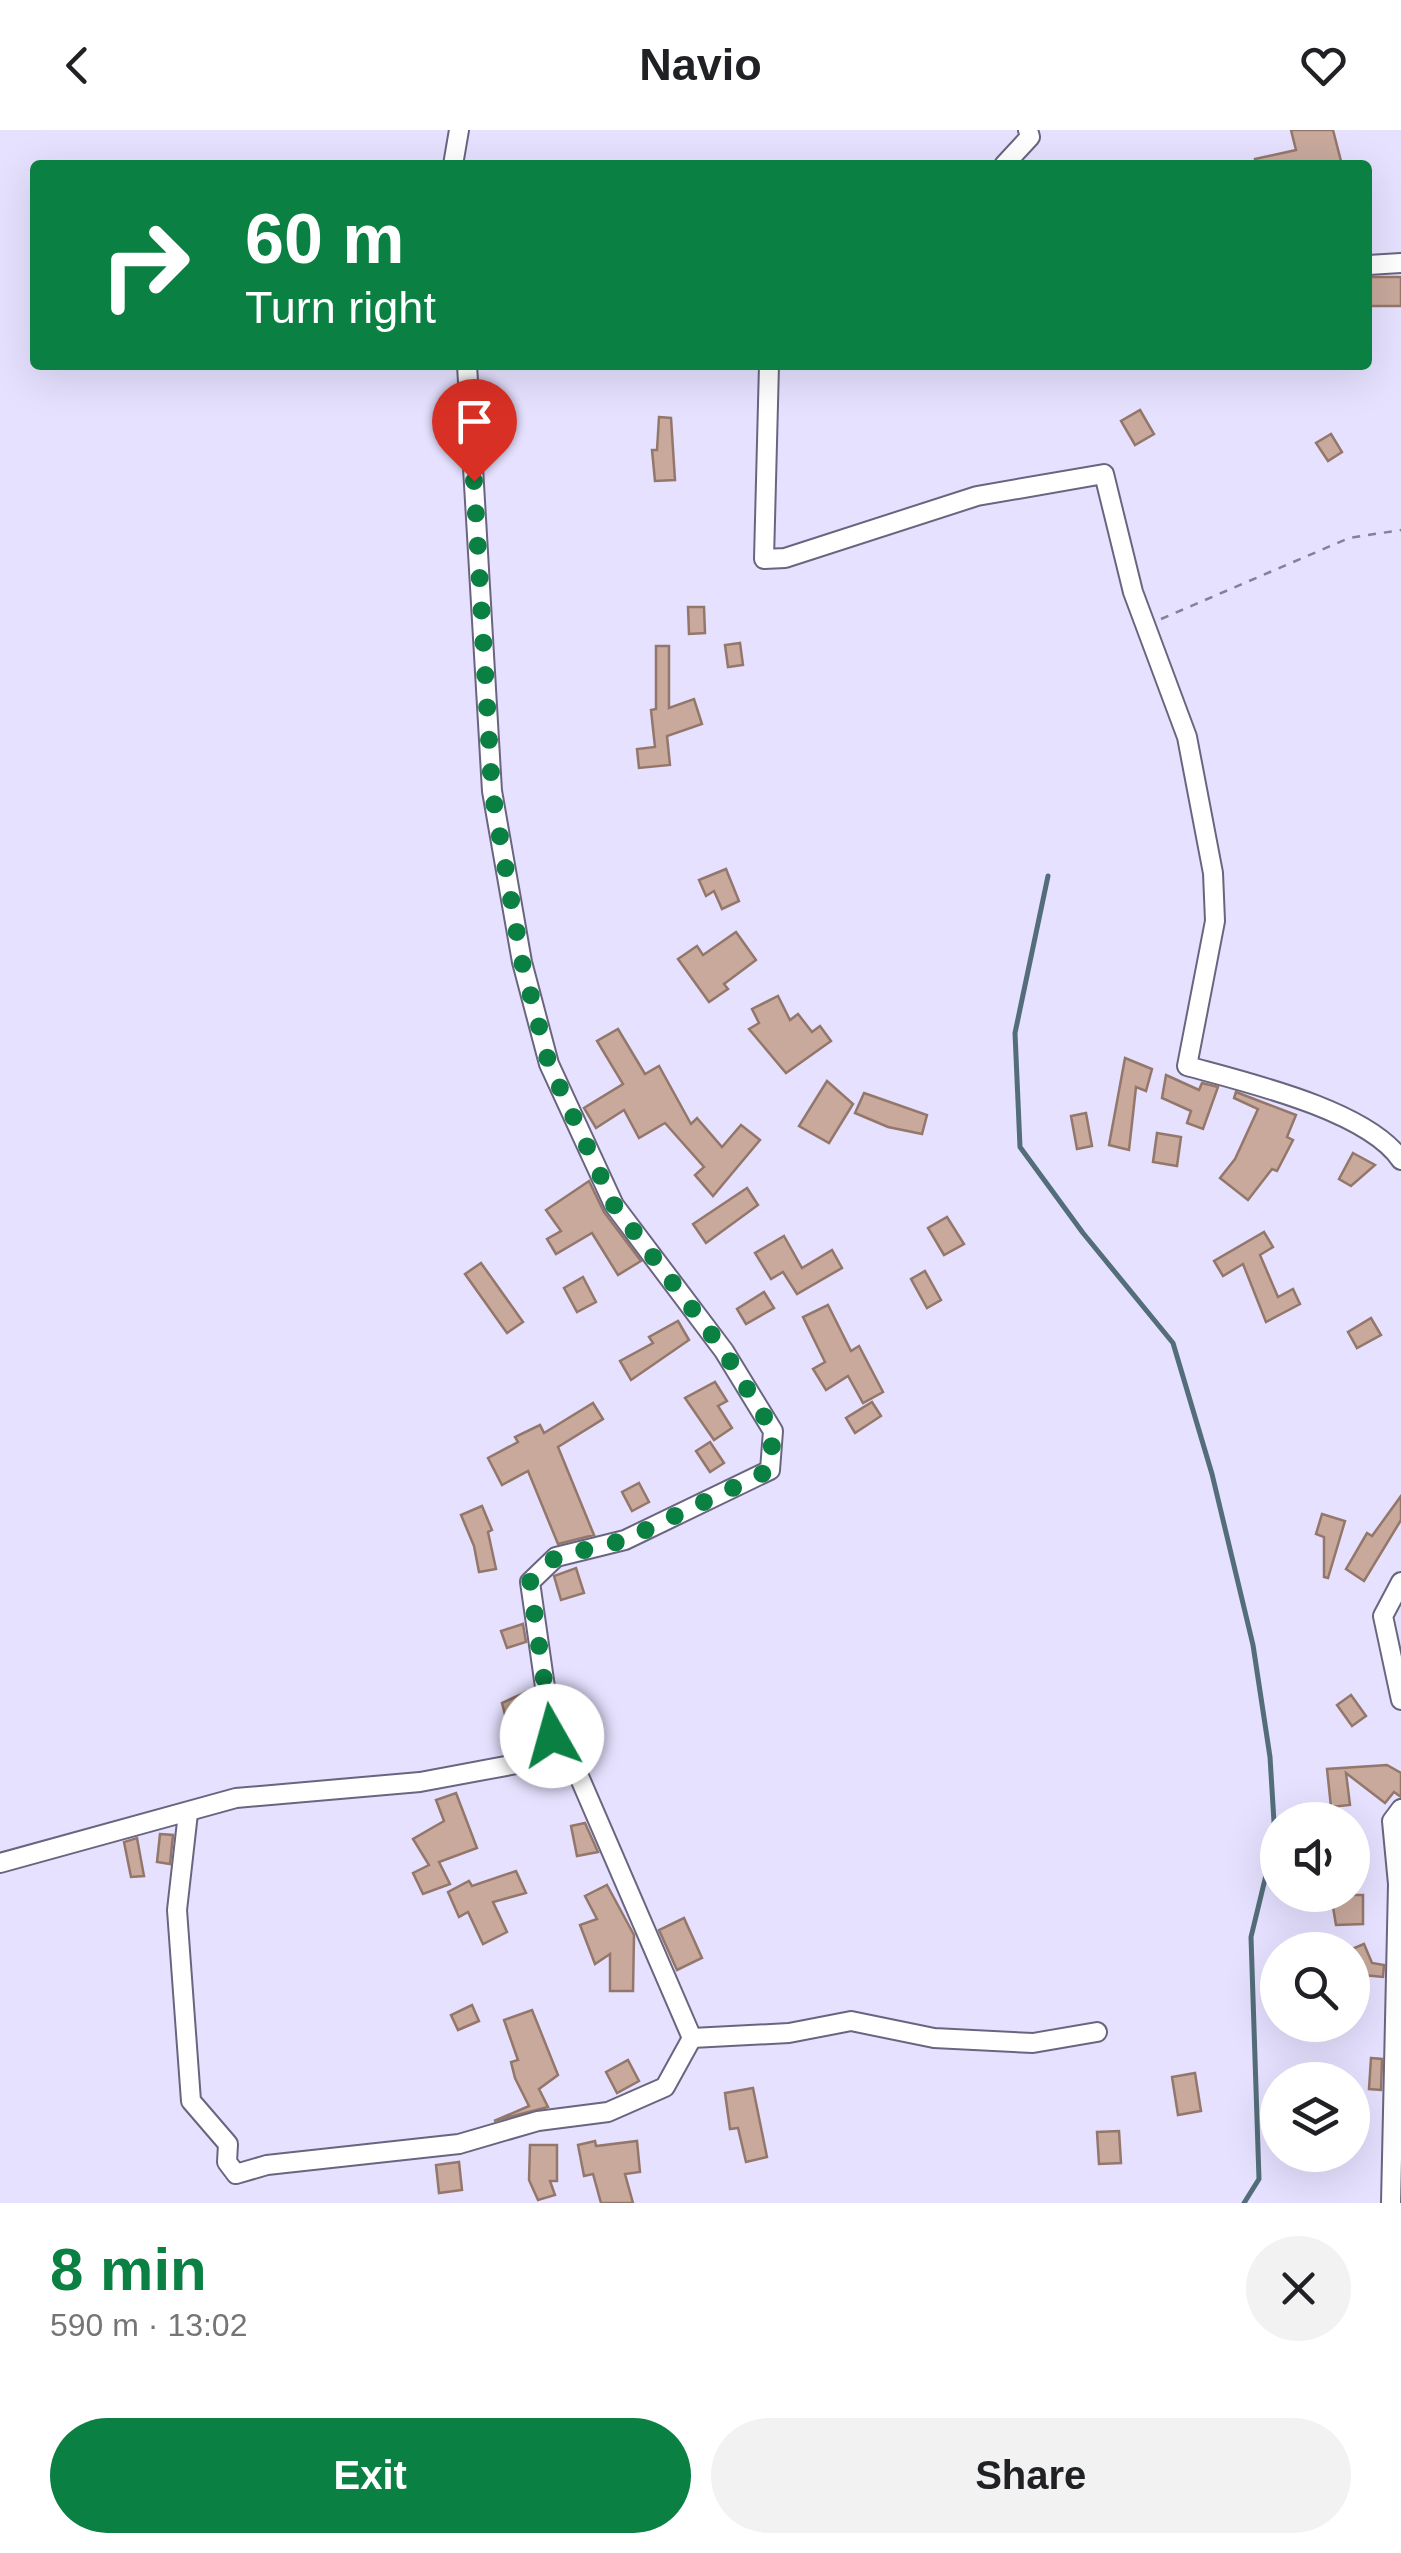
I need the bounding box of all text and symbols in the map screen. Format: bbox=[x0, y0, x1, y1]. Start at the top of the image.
icon: back bbox=[50, 38, 105, 93]
icon: heart bbox=[1296, 38, 1351, 93]
text: Navio bbox=[639, 39, 762, 90]
icon: right bbox=[80, 200, 210, 330]
text: 60 m bbox=[245, 200, 405, 278]
text: Turn right bbox=[245, 282, 436, 333]
pin bbox=[432, 379, 517, 482]
icon: arrive bbox=[447, 394, 502, 449]
position arrow bbox=[500, 1684, 604, 1788]
map controls bbox=[1260, 1802, 1370, 2172]
button: sound bbox=[1260, 1802, 1370, 1912]
button: search bbox=[1260, 1932, 1370, 2042]
button: layers bbox=[1260, 2062, 1370, 2172]
text: 8 min bbox=[50, 2236, 207, 2303]
button: close bbox=[1246, 2236, 1351, 2341]
text: 590 m · 13:02 bbox=[50, 2307, 247, 2343]
button: Exit bbox=[50, 2418, 691, 2533]
button: Share bbox=[711, 2418, 1351, 2533]

